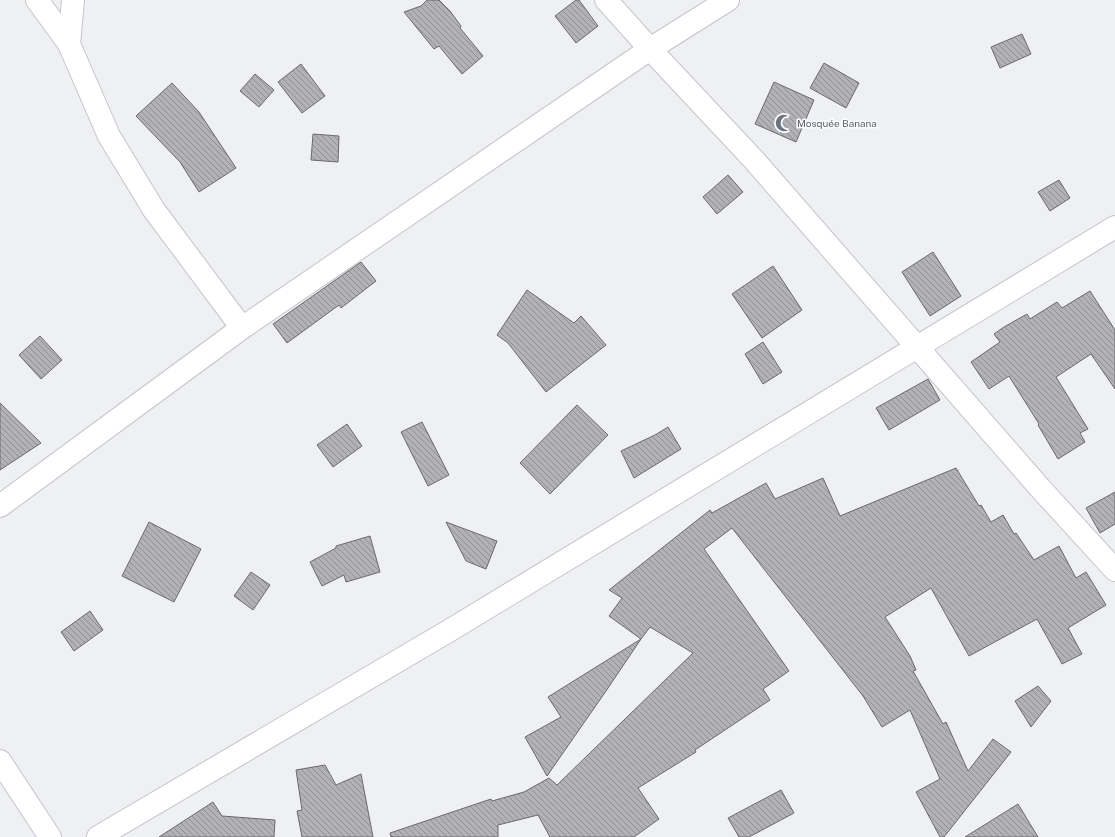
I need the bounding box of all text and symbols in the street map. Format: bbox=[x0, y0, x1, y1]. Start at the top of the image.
mosque icon: Mosquée Banana bbox=[774, 113, 794, 133]
place label: Mosquée Banana bbox=[797, 117, 877, 129]

